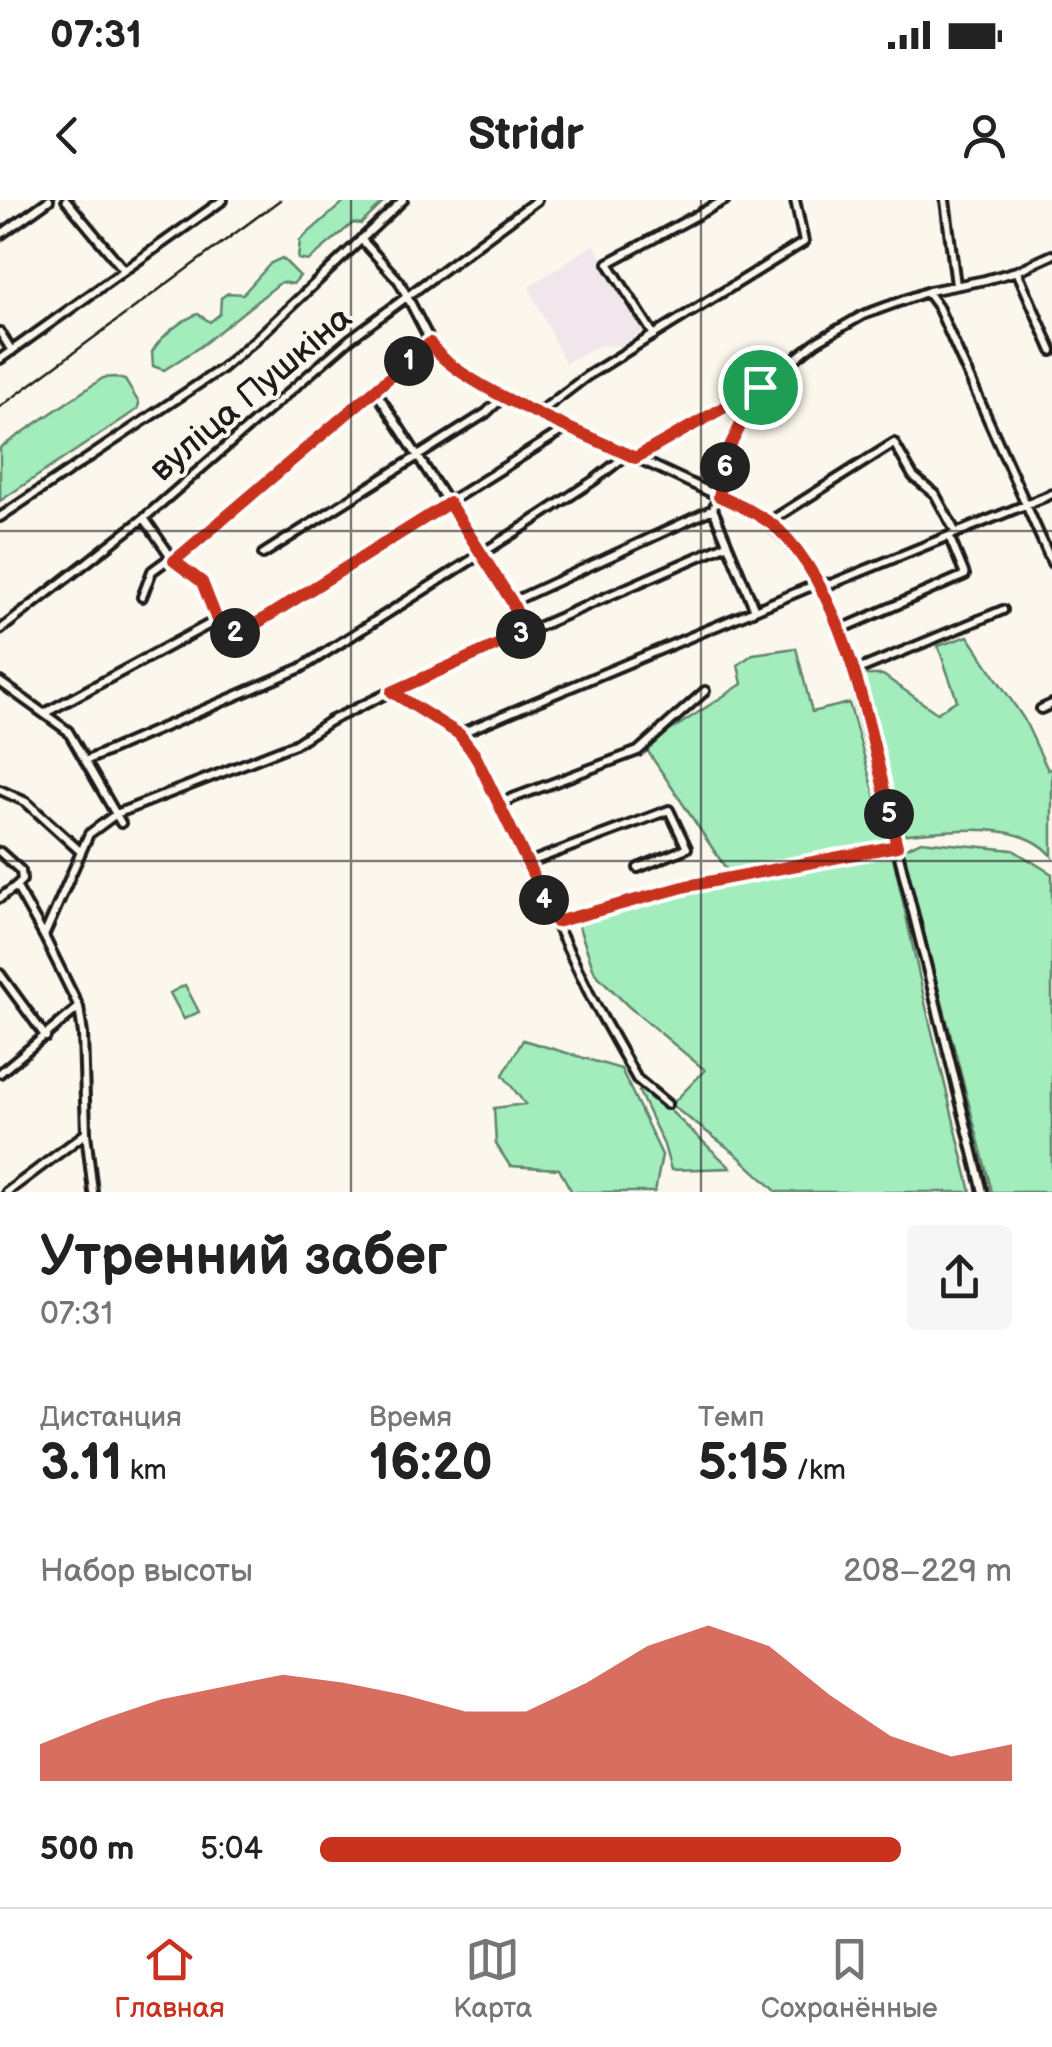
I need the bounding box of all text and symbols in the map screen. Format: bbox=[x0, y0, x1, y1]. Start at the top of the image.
text: 07:31 bbox=[50, 13, 142, 58]
icon: back bbox=[40, 108, 95, 163]
text: Stridr bbox=[468, 108, 584, 163]
icon: person bbox=[957, 108, 1012, 163]
street label: вуліца Пушкіна bbox=[141, 297, 361, 491]
pin: 1 bbox=[384, 336, 434, 386]
text: 1 bbox=[403, 344, 415, 377]
pin bbox=[718, 345, 803, 430]
icon: arrive bbox=[733, 360, 788, 415]
pin: 6 bbox=[700, 442, 750, 492]
text: 6 bbox=[717, 450, 733, 483]
pin: 2 bbox=[210, 608, 260, 658]
pin: 3 bbox=[496, 609, 546, 659]
text: 2 bbox=[227, 616, 243, 649]
text: 3 bbox=[513, 617, 529, 650]
pin: 5 bbox=[864, 789, 914, 839]
text: 5 bbox=[881, 797, 897, 830]
pin: 4 bbox=[519, 875, 569, 925]
text: 4 bbox=[536, 883, 552, 916]
text: Утренний забег bbox=[40, 1224, 448, 1291]
button: share bbox=[907, 1225, 1012, 1330]
text: 07:31 bbox=[40, 1295, 113, 1334]
text: Дистанция bbox=[40, 1401, 182, 1434]
text: Время bbox=[369, 1401, 452, 1434]
text: Темп bbox=[698, 1401, 765, 1434]
text: 3.11 bbox=[40, 1434, 122, 1494]
text: 16:20 bbox=[369, 1434, 493, 1494]
text: 5:15 bbox=[698, 1434, 789, 1494]
text: km bbox=[122, 1454, 167, 1487]
text: /km bbox=[789, 1454, 846, 1487]
text: Набор высоты bbox=[40, 1552, 253, 1591]
text: 208–229 m bbox=[843, 1552, 1012, 1591]
text: 500 m bbox=[40, 1830, 134, 1869]
text: 5:04 bbox=[200, 1830, 263, 1869]
tab: Главная bbox=[114, 1932, 225, 2025]
tab: Карта bbox=[453, 1932, 532, 2025]
tab: Сохранённые bbox=[761, 1932, 938, 2025]

